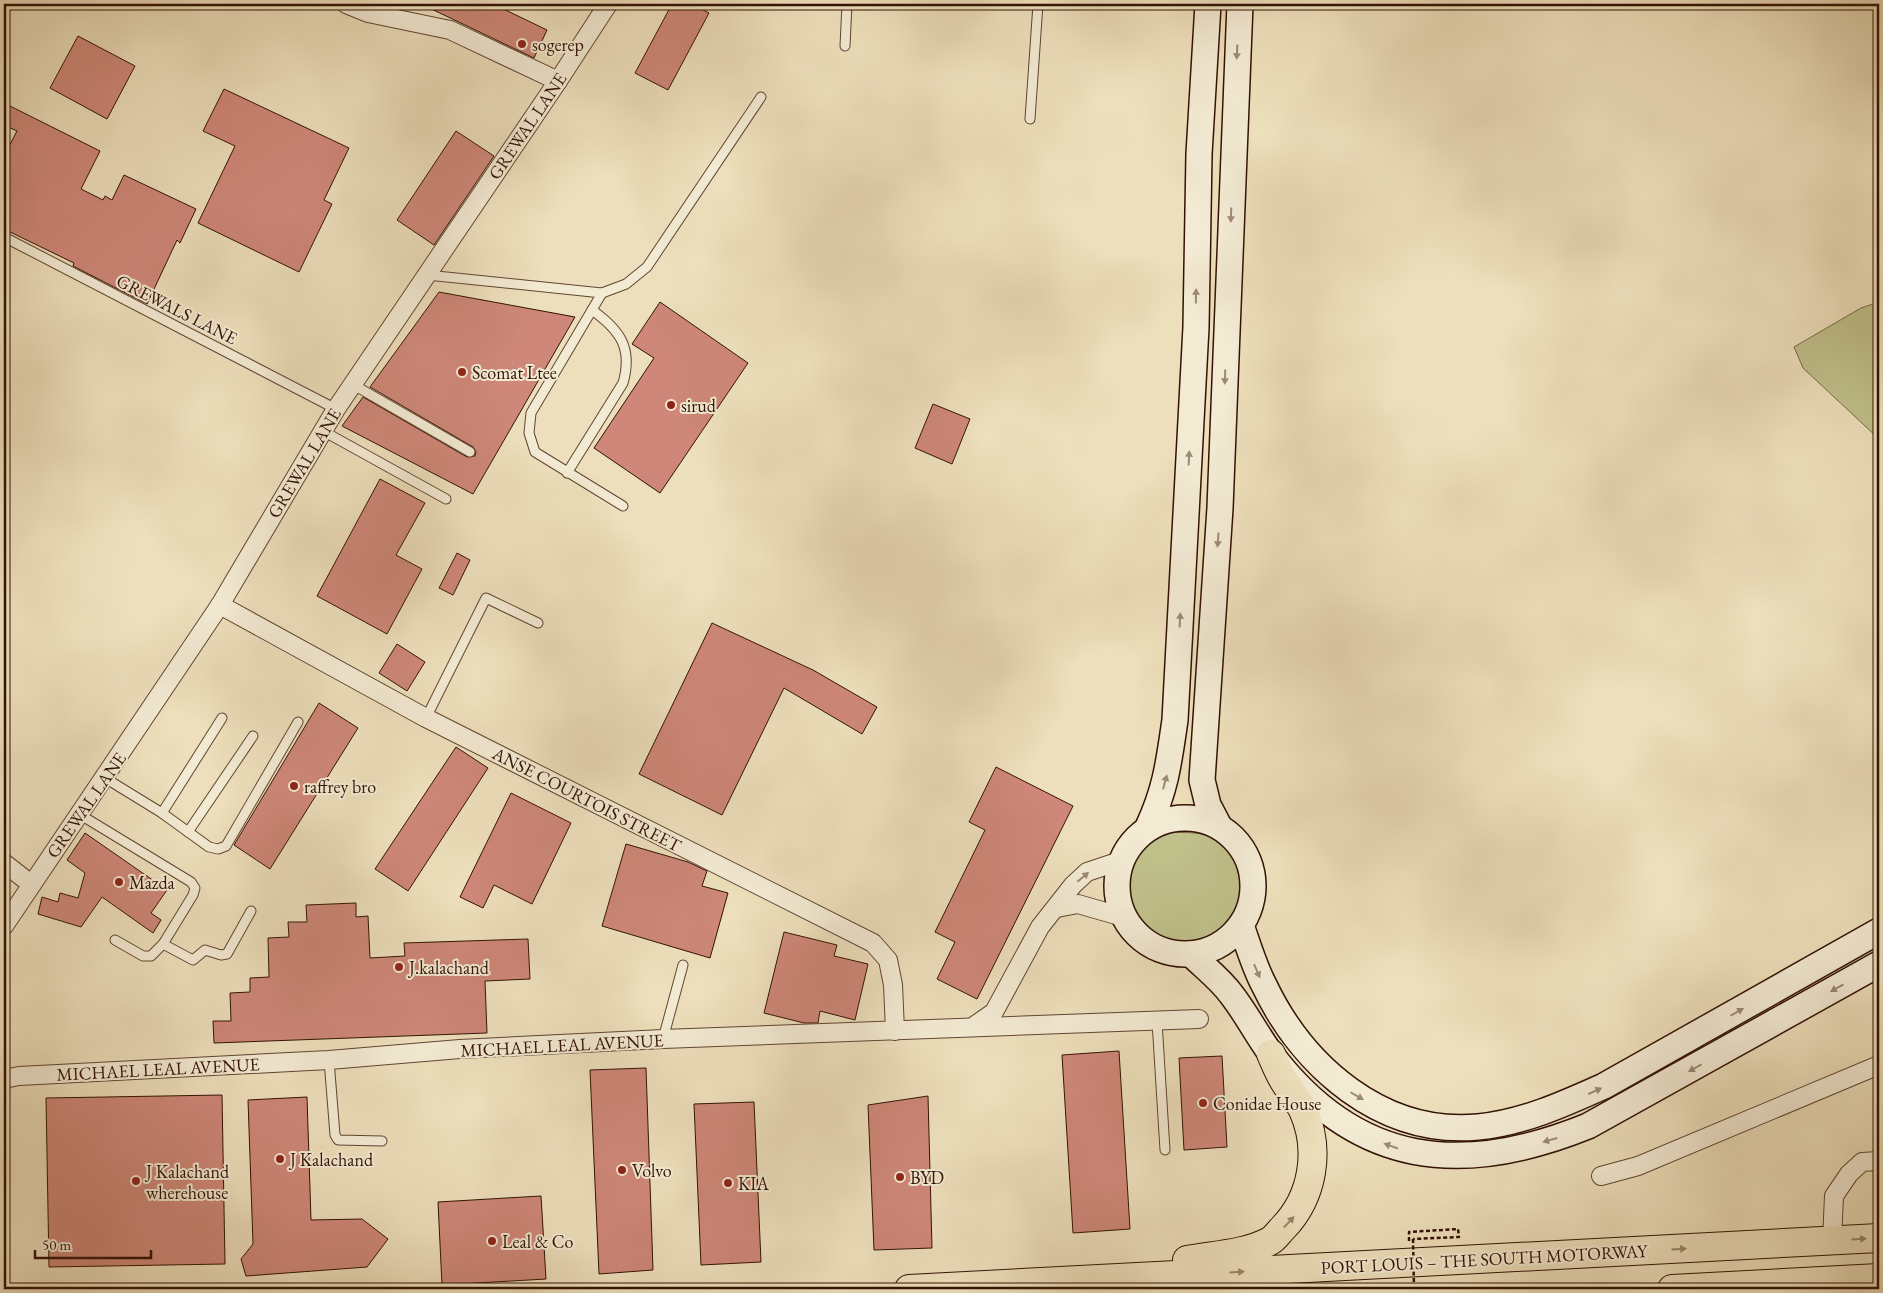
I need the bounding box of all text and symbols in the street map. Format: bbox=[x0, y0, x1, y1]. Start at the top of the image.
place label: sogerep bbox=[532, 33, 584, 56]
marker: sogerep bbox=[516, 38, 528, 50]
one-way arrow bbox=[1233, 45, 1241, 61]
street label: GREWAL LANE bbox=[483, 68, 571, 184]
one-way arrow bbox=[1227, 207, 1235, 223]
street label: GREWALS LANE bbox=[113, 269, 241, 349]
one-way arrow bbox=[1193, 287, 1201, 303]
place label: Scomat Ltee bbox=[472, 361, 557, 384]
marker: Scomat Ltee bbox=[456, 366, 468, 378]
one-way arrow bbox=[1220, 369, 1228, 385]
place label: sirud bbox=[681, 394, 717, 417]
marker: sirud bbox=[665, 399, 677, 411]
street label: GREWAL LANE bbox=[262, 404, 346, 522]
one-way arrow bbox=[1186, 450, 1194, 466]
one-way arrow bbox=[1213, 532, 1221, 548]
one-way arrow bbox=[1177, 612, 1185, 628]
street label: ANSE COURTOIS STREET bbox=[488, 741, 686, 857]
street label: GREWAL LANE bbox=[41, 748, 131, 862]
one-way arrow bbox=[1162, 774, 1170, 789]
place label: raffrey bro bbox=[304, 775, 376, 798]
marker: raffrey bro bbox=[288, 780, 300, 792]
place label: Mazda bbox=[129, 871, 176, 894]
one-way arrow bbox=[1077, 871, 1090, 882]
marker: Mazda bbox=[113, 876, 125, 888]
place label: J.kalachand bbox=[407, 956, 490, 979]
marker: J.kalachand bbox=[393, 961, 405, 973]
one-way arrow bbox=[1254, 964, 1262, 978]
one-way arrow bbox=[1829, 984, 1844, 992]
one-way arrow bbox=[1731, 1008, 1744, 1017]
street label: MICHAEL LEAL AVENUE bbox=[460, 1028, 664, 1062]
street label: MICHAEL LEAL AVENUE bbox=[56, 1052, 260, 1086]
one-way arrow bbox=[1688, 1064, 1703, 1072]
one-way arrow bbox=[1588, 1086, 1602, 1094]
place label: Conidae House bbox=[1213, 1092, 1321, 1115]
one-way arrow bbox=[1350, 1092, 1363, 1101]
marker: Conidae House bbox=[1197, 1097, 1209, 1109]
one-way arrow bbox=[1543, 1137, 1558, 1145]
one-way arrow bbox=[1383, 1141, 1398, 1149]
place label: J Kalachand bbox=[288, 1148, 374, 1171]
marker: J Kalachand bbox=[274, 1153, 286, 1165]
place label: Volvo bbox=[632, 1159, 672, 1182]
place label: J Kalachand wherehouse bbox=[144, 1160, 230, 1204]
marker: Volvo bbox=[616, 1164, 628, 1176]
place label: BYD bbox=[910, 1166, 944, 1189]
marker: BYD bbox=[894, 1171, 906, 1183]
place label: KIA bbox=[738, 1172, 769, 1195]
marker: J Kalachand wherehouse bbox=[130, 1175, 142, 1187]
marker: KIA bbox=[722, 1177, 734, 1189]
one-way arrow bbox=[1283, 1216, 1295, 1228]
scale bar bbox=[35, 1228, 151, 1260]
place label: Leal & Co bbox=[502, 1230, 574, 1253]
text: 50 m bbox=[42, 1235, 71, 1254]
marker: Leal & Co bbox=[486, 1235, 498, 1247]
one-way arrow bbox=[1851, 1235, 1867, 1243]
street label: PORT LOUIS – THE SOUTH MOTORWAY bbox=[1320, 1239, 1649, 1279]
one-way arrow bbox=[1671, 1245, 1687, 1253]
one-way arrow bbox=[1229, 1267, 1245, 1275]

